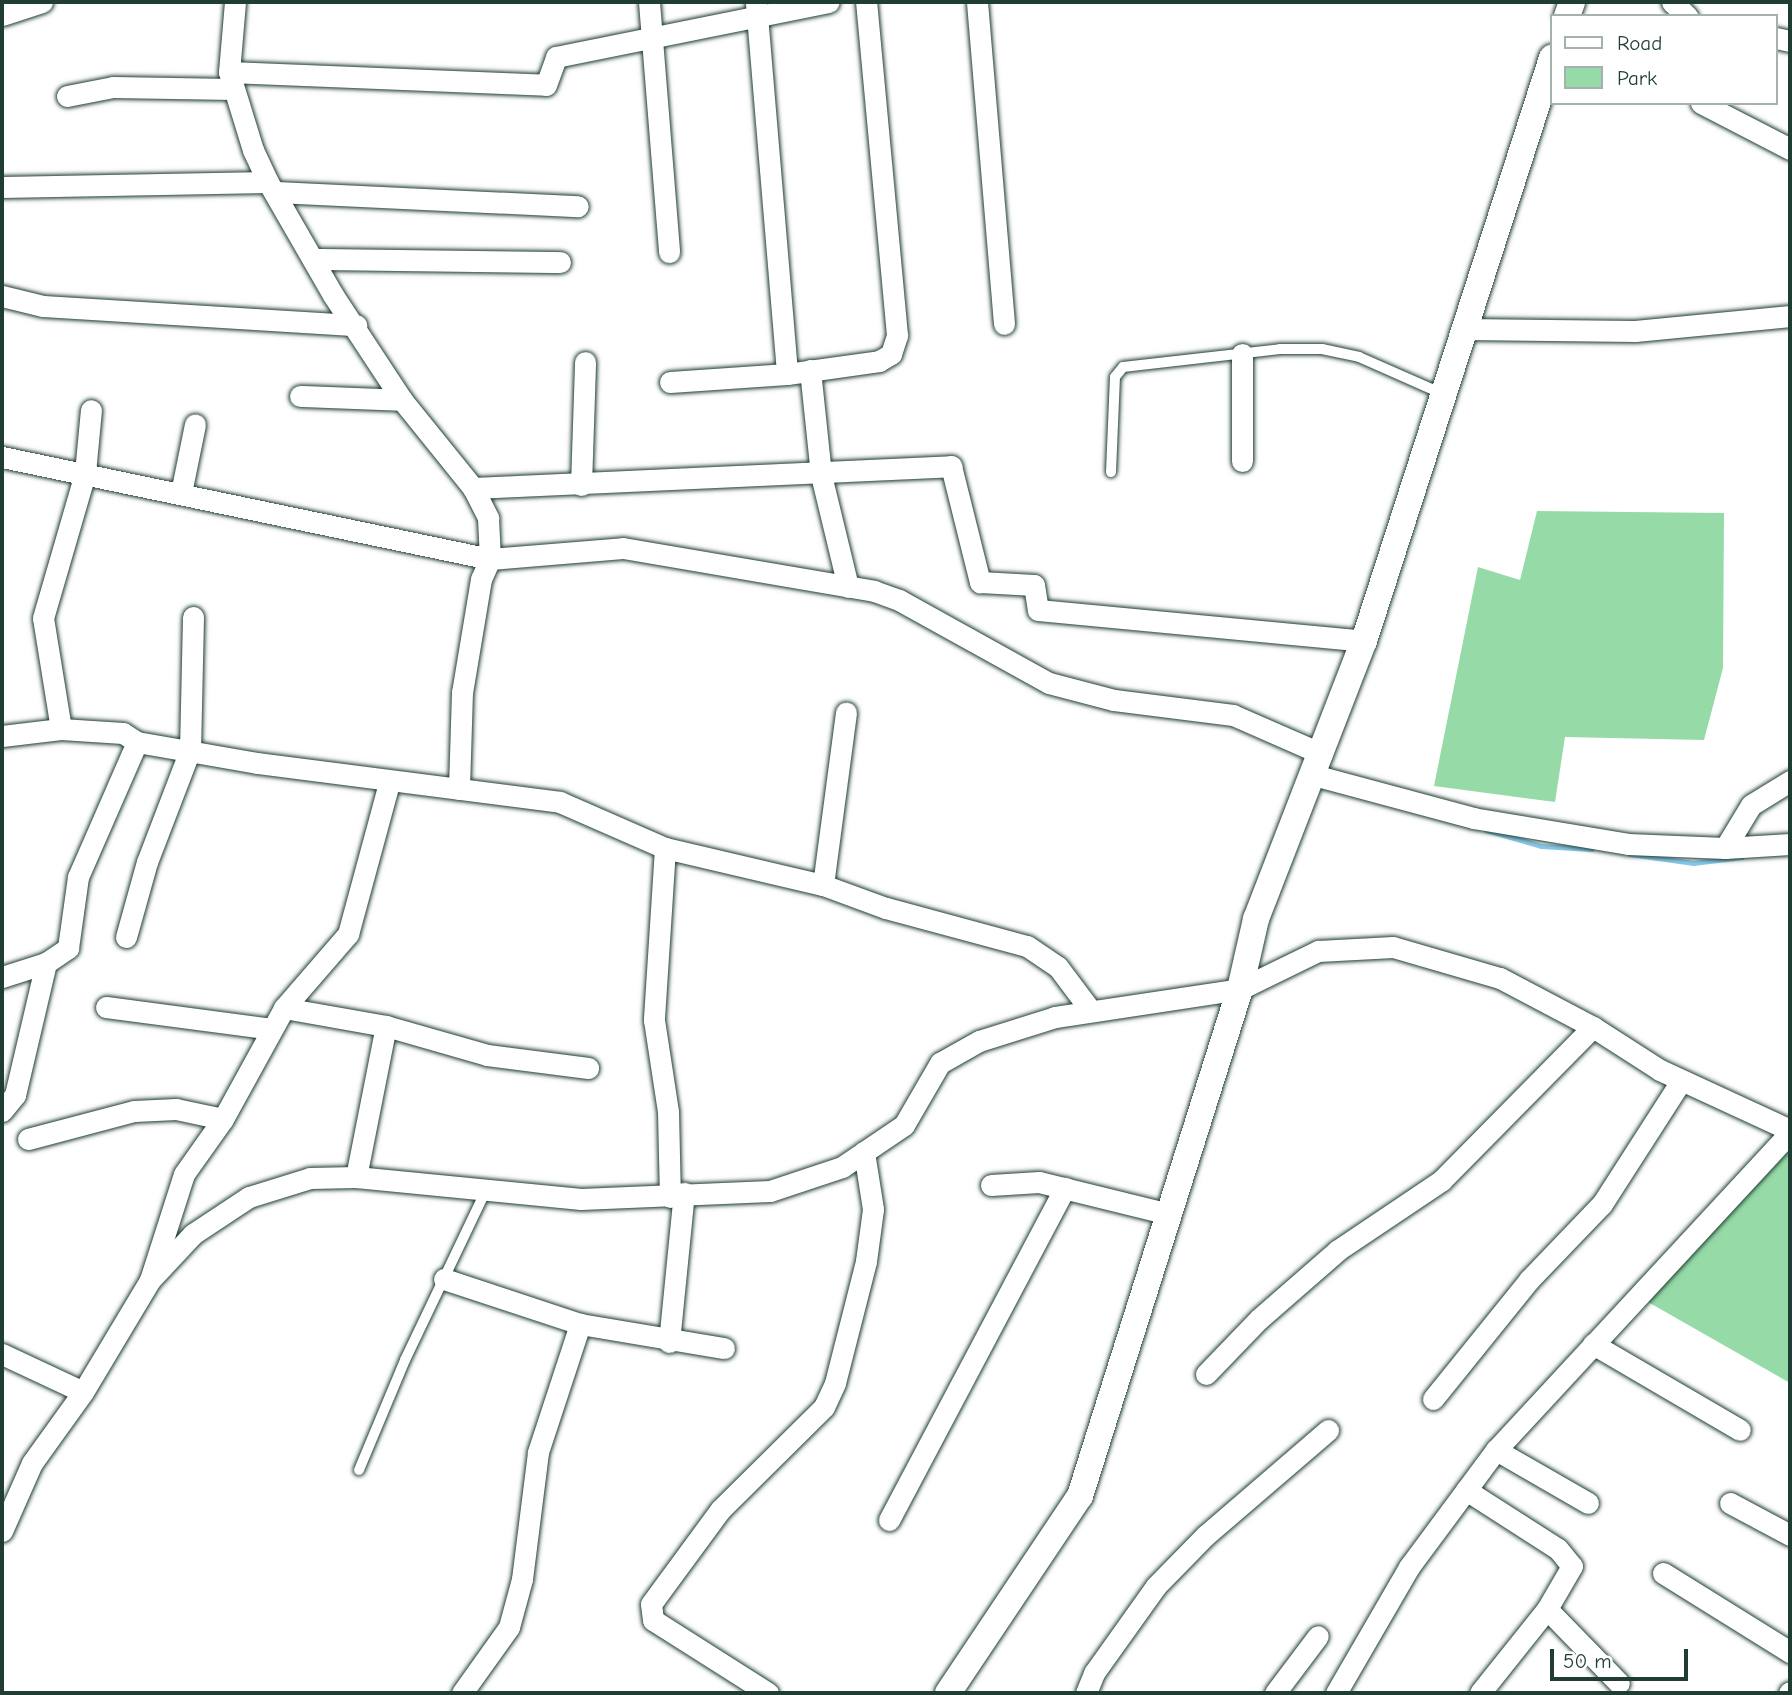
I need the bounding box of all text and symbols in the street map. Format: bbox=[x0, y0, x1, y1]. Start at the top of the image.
legend bbox=[1550, 14, 1778, 105]
text: Road bbox=[1617, 31, 1662, 55]
text: Park bbox=[1617, 66, 1657, 90]
scale bar bbox=[1554, 1636, 1692, 1680]
text: 50 m bbox=[1563, 1649, 1612, 1673]

